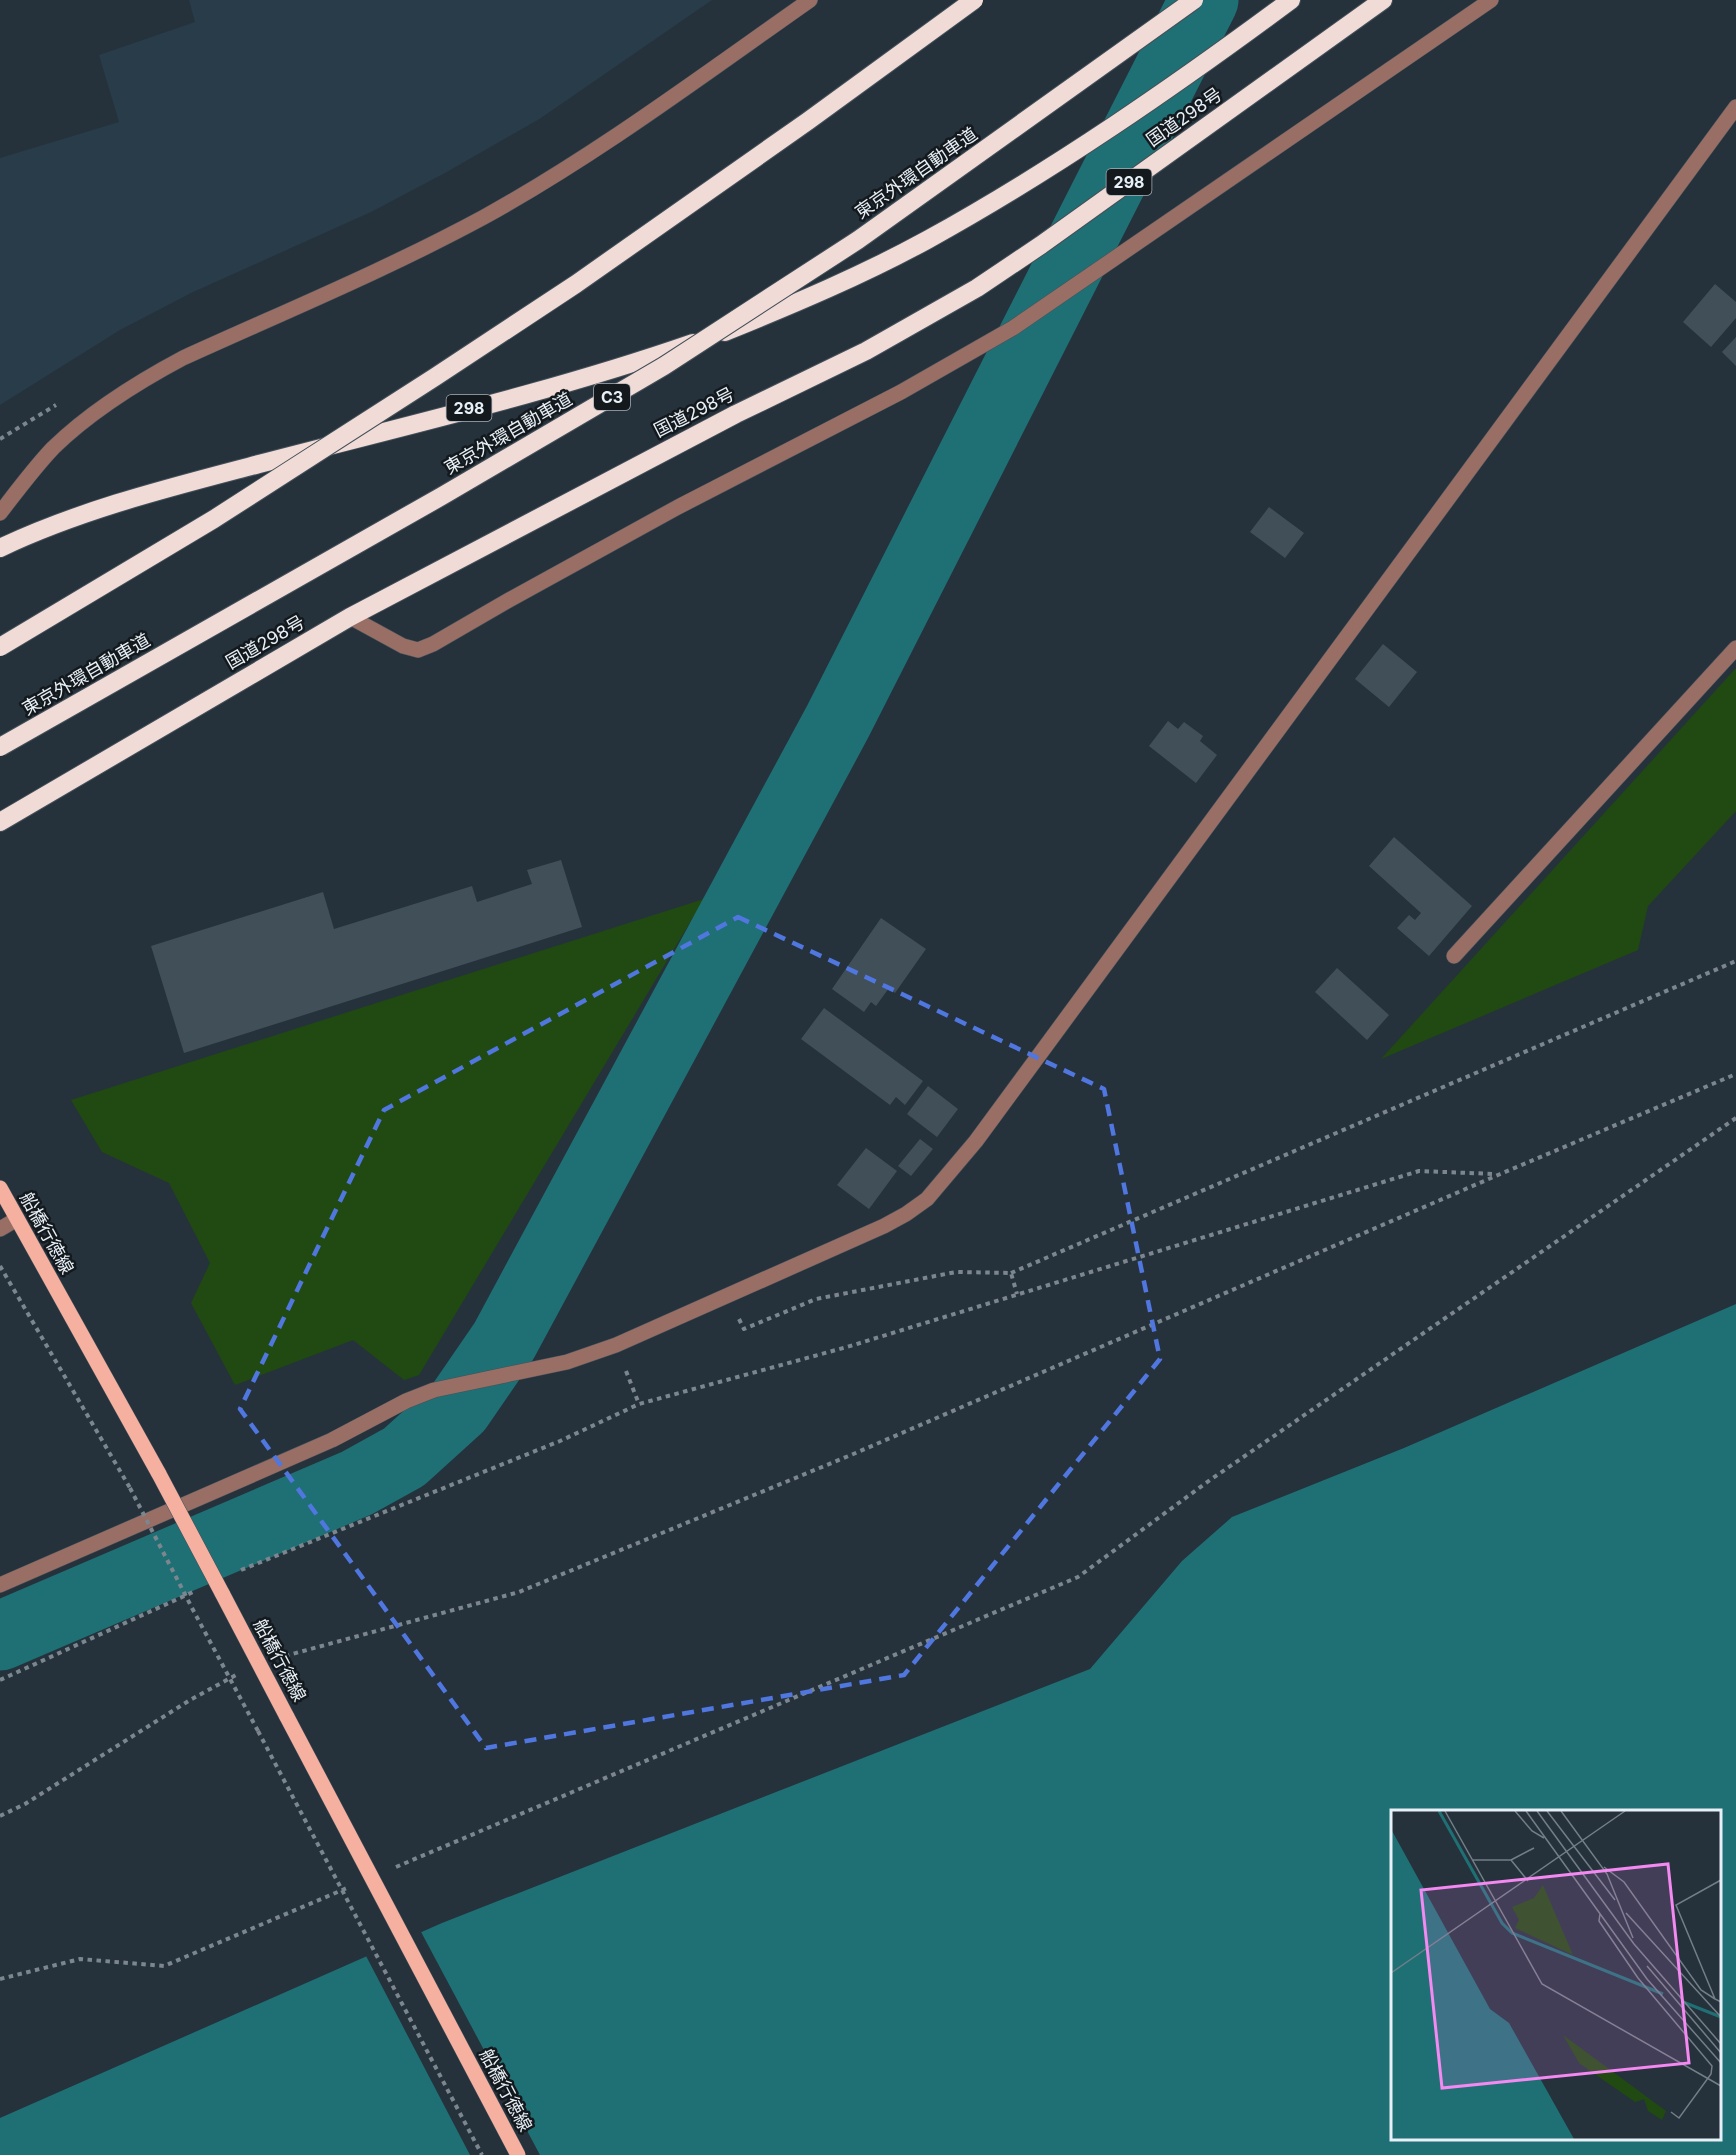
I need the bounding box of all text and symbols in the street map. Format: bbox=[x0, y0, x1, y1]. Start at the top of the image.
street label: 国道298号 bbox=[1142, 83, 1226, 151]
street label: 東京外環自動車道 bbox=[851, 123, 981, 223]
road number: 298 bbox=[1106, 169, 1152, 195]
street label: 国道298号 bbox=[650, 383, 738, 441]
road number: C3 bbox=[594, 384, 630, 410]
street label: 東京外環自動車道 bbox=[440, 388, 576, 478]
road number: 298 bbox=[446, 395, 492, 421]
street label: 国道298号 bbox=[222, 611, 308, 673]
street label: 東京外環自動車道 bbox=[18, 629, 154, 719]
street label: 船橋行徳線 bbox=[16, 1189, 78, 1277]
street label: 船橋行徳線 bbox=[250, 1615, 310, 1705]
inset map bbox=[1391, 1810, 1721, 2140]
street label: 船橋行徳線 bbox=[476, 2045, 536, 2135]

